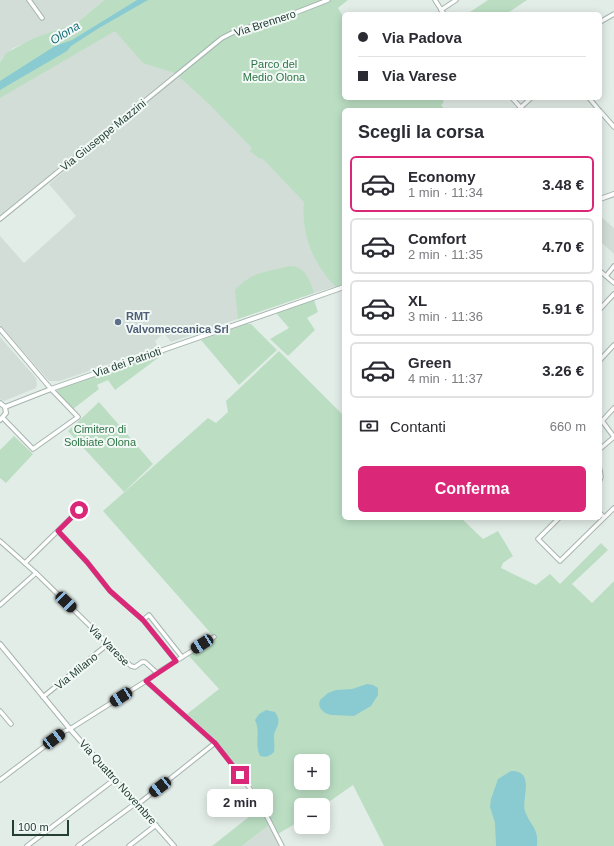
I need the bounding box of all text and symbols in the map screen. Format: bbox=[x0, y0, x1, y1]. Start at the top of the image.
street label: Via Brennero bbox=[233, 7, 297, 39]
water label: Olona bbox=[48, 19, 83, 47]
text: Via Padova bbox=[382, 29, 462, 46]
park label: Parco del Medio Olona bbox=[243, 58, 306, 83]
text: Via Varese bbox=[382, 67, 457, 84]
street label: Via Giuseppe Mazzini bbox=[58, 97, 148, 173]
text: Scegli la corsa bbox=[358, 122, 484, 142]
icon: car bbox=[360, 166, 396, 202]
text: Economy bbox=[408, 168, 476, 185]
text: 3.48 € bbox=[542, 176, 584, 193]
text: 1 min · 11:34 bbox=[408, 185, 483, 200]
icon: car bbox=[360, 228, 396, 264]
text: Comfort bbox=[408, 230, 466, 247]
text: 4.70 € bbox=[542, 238, 584, 255]
text: 2 min · 11:35 bbox=[408, 247, 483, 262]
icon: car bbox=[360, 290, 396, 326]
text: XL bbox=[408, 292, 427, 309]
text: 5.91 € bbox=[542, 300, 584, 317]
text: 3 min · 11:36 bbox=[408, 309, 483, 324]
place label: RMT Valvomeccanica Srl bbox=[126, 310, 229, 335]
marker: RMT Valvomeccanica Srl bbox=[113, 317, 123, 327]
street label: Via dei Patrioti bbox=[92, 345, 162, 379]
icon: car bbox=[360, 352, 396, 388]
text: Green bbox=[408, 354, 451, 371]
text: 3.26 € bbox=[542, 362, 584, 379]
text: 4 min · 11:37 bbox=[408, 371, 483, 386]
icon: cash bbox=[358, 415, 380, 437]
text: Contanti bbox=[390, 418, 446, 435]
text: 660 m bbox=[550, 419, 586, 434]
park label: Cimitero di Solbiate Olona bbox=[64, 423, 137, 448]
button: Conferma bbox=[358, 466, 586, 512]
route start bbox=[70, 501, 88, 519]
car bbox=[53, 589, 79, 615]
street label: Via Varese bbox=[86, 622, 132, 668]
car bbox=[189, 632, 215, 656]
street label: Via Milano bbox=[52, 650, 100, 692]
car bbox=[108, 685, 134, 709]
car bbox=[41, 727, 67, 751]
street label: Via Quattro Novembre bbox=[77, 737, 159, 827]
map controls bbox=[294, 754, 330, 834]
button: + bbox=[294, 754, 330, 790]
route end bbox=[231, 766, 249, 784]
car bbox=[147, 775, 173, 799]
callout: 2 min bbox=[207, 789, 273, 817]
text: 2 min bbox=[223, 795, 257, 810]
button: − bbox=[294, 798, 330, 834]
scale bar bbox=[12, 818, 69, 837]
text: 100 m bbox=[18, 821, 49, 833]

